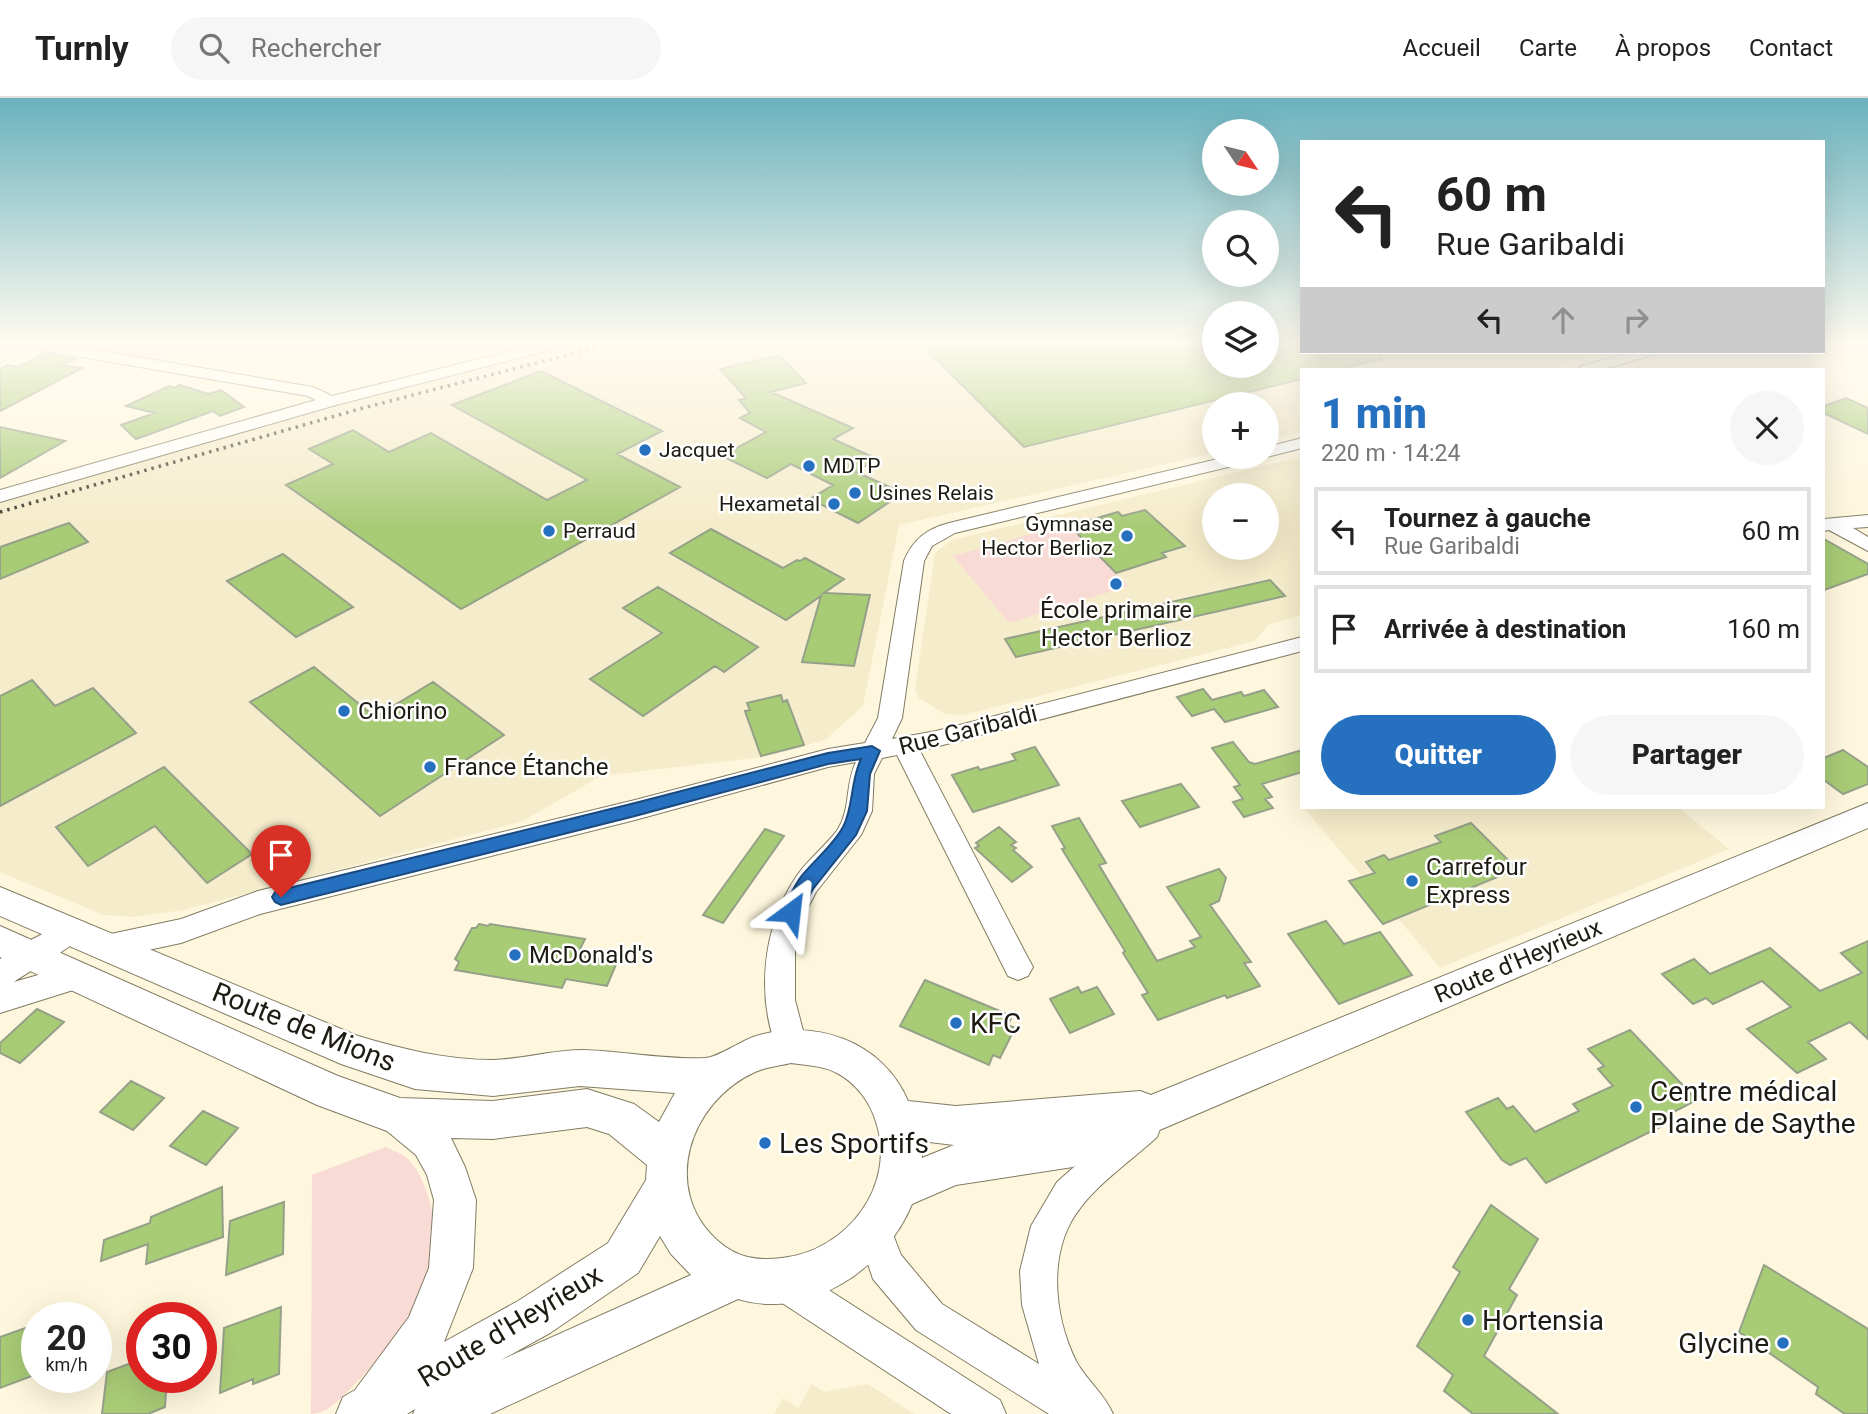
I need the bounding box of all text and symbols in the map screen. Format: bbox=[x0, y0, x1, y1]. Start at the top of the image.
search box bbox=[171, 17, 661, 80]
text: Turnly bbox=[35, 29, 129, 68]
icon: search bbox=[195, 29, 233, 67]
text: Rechercher bbox=[251, 33, 381, 63]
text: Accueil bbox=[1402, 34, 1481, 62]
text: Carte bbox=[1519, 34, 1577, 62]
text: À propos bbox=[1615, 34, 1711, 62]
text: Contact bbox=[1749, 34, 1833, 62]
north arrow bbox=[1202, 119, 1279, 196]
map controls bbox=[1202, 119, 1279, 560]
text: 60 m bbox=[1436, 166, 1547, 223]
icon: left bbox=[1321, 168, 1412, 259]
button: search bbox=[1202, 210, 1279, 287]
text: Rue Garibaldi bbox=[1436, 225, 1625, 263]
button: layers bbox=[1202, 301, 1279, 378]
icon: left bbox=[1471, 301, 1509, 339]
icon: ahead bbox=[1544, 301, 1582, 339]
icon: right bbox=[1617, 301, 1655, 339]
text: 1 min bbox=[1321, 389, 1427, 438]
button: close bbox=[1730, 391, 1804, 465]
button: + bbox=[1202, 392, 1279, 469]
place label: Jacquet bbox=[659, 438, 735, 462]
text: 220 m · 14:24 bbox=[1321, 440, 1460, 467]
marker: Jacquet bbox=[637, 442, 653, 458]
place label: MDTP bbox=[823, 454, 881, 478]
marker: MDTP bbox=[801, 458, 817, 474]
place label: Usines Relais bbox=[869, 481, 994, 505]
button: − bbox=[1202, 483, 1279, 560]
marker: Usines Relais bbox=[847, 485, 863, 501]
place label: Hexametal bbox=[719, 492, 820, 516]
marker: Hexametal bbox=[826, 496, 842, 512]
text: Tournez à gauche bbox=[1384, 503, 1591, 533]
place label: Gymnase Hector Berlioz bbox=[981, 512, 1113, 560]
icon: left bbox=[1325, 512, 1363, 550]
text: 60 m bbox=[1742, 516, 1800, 546]
place label: Perraud bbox=[563, 519, 636, 543]
marker: Perraud bbox=[541, 523, 557, 539]
marker: Gymnase Hector Berlioz bbox=[1119, 528, 1135, 544]
text: Rue Garibaldi bbox=[1384, 533, 1520, 560]
marker: École primaire Hector Berlioz bbox=[1108, 576, 1124, 592]
place label: École primaire Hector Berlioz bbox=[1040, 596, 1192, 652]
icon: arrive bbox=[1325, 610, 1363, 648]
text: Arrivée à destination bbox=[1384, 614, 1626, 644]
text: 160 m bbox=[1727, 614, 1800, 644]
place label: Chiorino bbox=[358, 697, 447, 725]
street label: Rue Garibaldi bbox=[896, 699, 1040, 761]
marker: Chiorino bbox=[336, 703, 352, 719]
button: Quitter bbox=[1321, 715, 1556, 795]
button: Partager bbox=[1570, 715, 1804, 795]
place label: France Étanche bbox=[444, 753, 608, 781]
marker: France Étanche bbox=[422, 759, 438, 775]
pin bbox=[251, 825, 311, 897]
icon: arrive bbox=[262, 836, 300, 874]
place label: Carrefour Express bbox=[1426, 853, 1527, 909]
marker: Carrefour Express bbox=[1404, 873, 1420, 889]
position arrow bbox=[754, 875, 828, 949]
street label: Route d'Heyrieux bbox=[1430, 913, 1606, 1009]
place label: McDonald's bbox=[529, 941, 653, 969]
marker: McDonald's bbox=[507, 947, 523, 963]
street label: Route de Mions bbox=[208, 975, 400, 1079]
place label: KFC bbox=[970, 1007, 1021, 1040]
marker: KFC bbox=[948, 1015, 964, 1031]
place label: Centre médical Plaine de Saythe bbox=[1650, 1075, 1856, 1140]
marker: Centre médical Plaine de Saythe bbox=[1628, 1099, 1644, 1115]
place label: Les Sportifs bbox=[779, 1127, 929, 1160]
marker: Les Sportifs bbox=[757, 1135, 773, 1151]
street label: Route d'Heyrieux bbox=[412, 1258, 608, 1394]
speed limit sign: 30 bbox=[126, 1302, 217, 1393]
place label: Hortensia bbox=[1482, 1304, 1604, 1337]
marker: Hortensia bbox=[1460, 1312, 1476, 1328]
text: 20 bbox=[46, 1318, 87, 1359]
place label: Glycine bbox=[1678, 1327, 1769, 1360]
marker: Glycine bbox=[1775, 1335, 1791, 1351]
text: km/h bbox=[45, 1354, 88, 1375]

